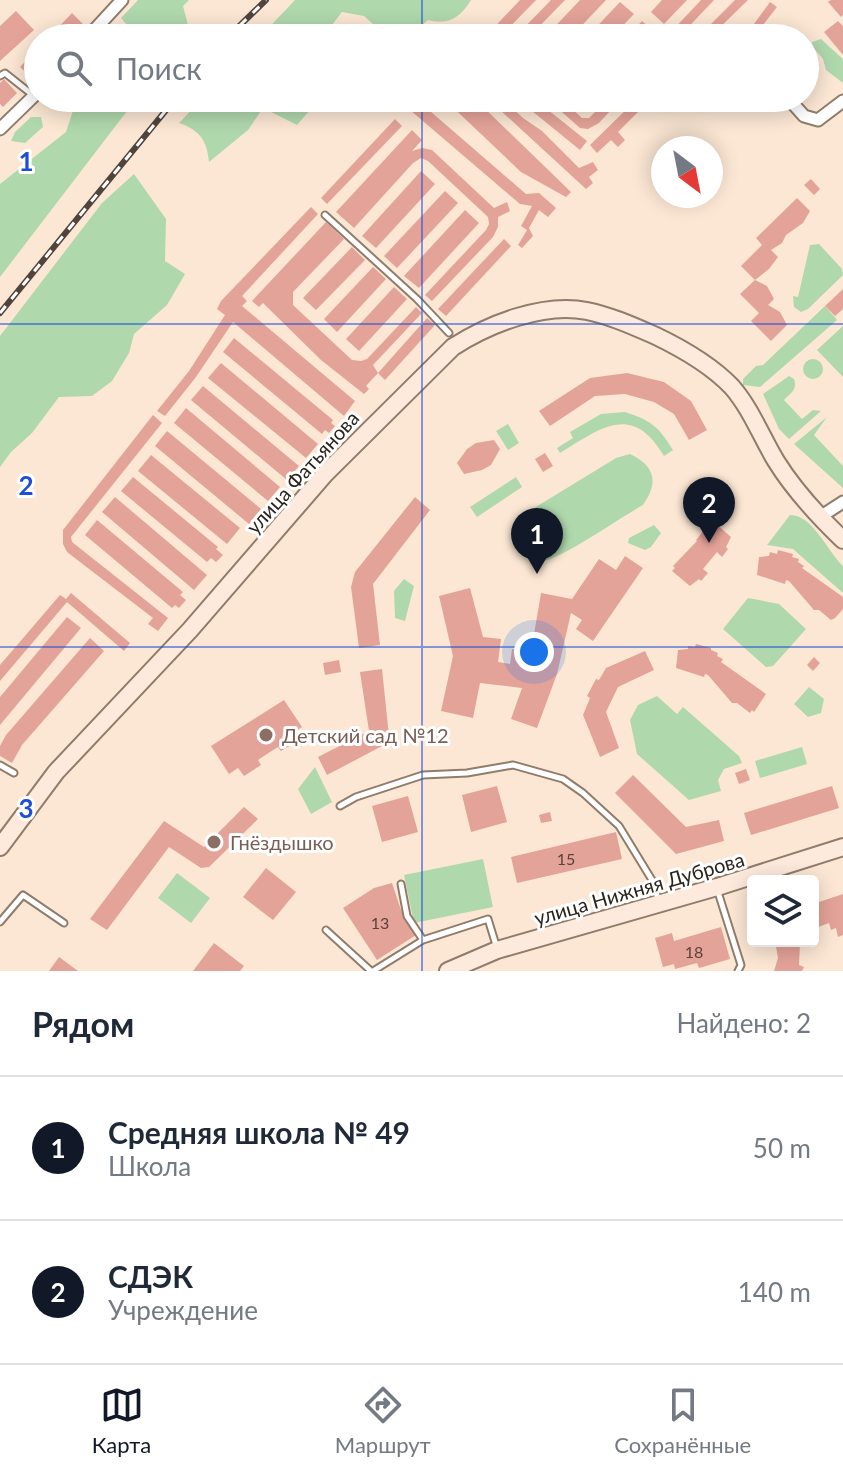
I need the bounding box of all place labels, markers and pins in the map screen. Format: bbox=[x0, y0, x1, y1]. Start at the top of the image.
pin: 2 bbox=[683, 477, 735, 543]
pin: 1 bbox=[511, 508, 563, 574]
place label: Детский сад №12 bbox=[282, 723, 449, 747]
marker: Детский сад №12 bbox=[257, 726, 275, 744]
place label: Гнёздышко bbox=[230, 830, 334, 854]
marker: Гнёздышко bbox=[205, 833, 223, 851]

